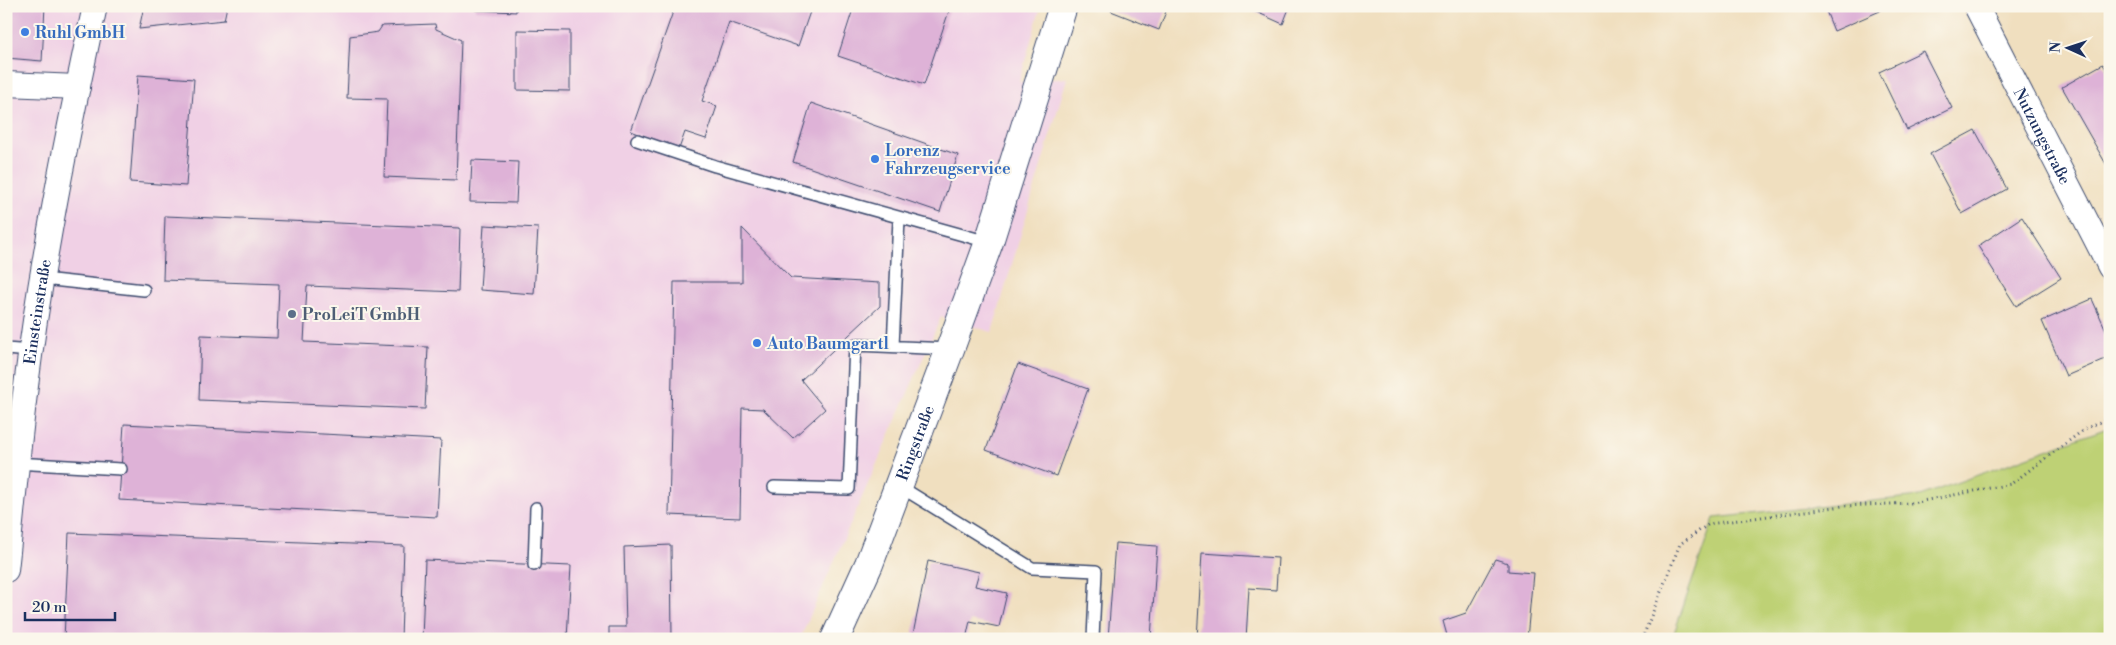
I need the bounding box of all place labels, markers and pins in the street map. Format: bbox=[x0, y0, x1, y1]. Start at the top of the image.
place label: Ruhl GmbH bbox=[35, 23, 125, 43]
marker: Ruhl GmbH bbox=[19, 26, 31, 38]
place label: Lorenz Fahrzeugservice bbox=[885, 141, 1011, 179]
marker: Lorenz Fahrzeugservice bbox=[869, 153, 881, 165]
place label: ProLeiT GmbH bbox=[302, 305, 420, 325]
marker: ProLeiT GmbH bbox=[286, 308, 298, 320]
place label: Auto Baumgartl bbox=[766, 334, 890, 354]
marker: Auto Baumgartl bbox=[751, 337, 763, 349]

